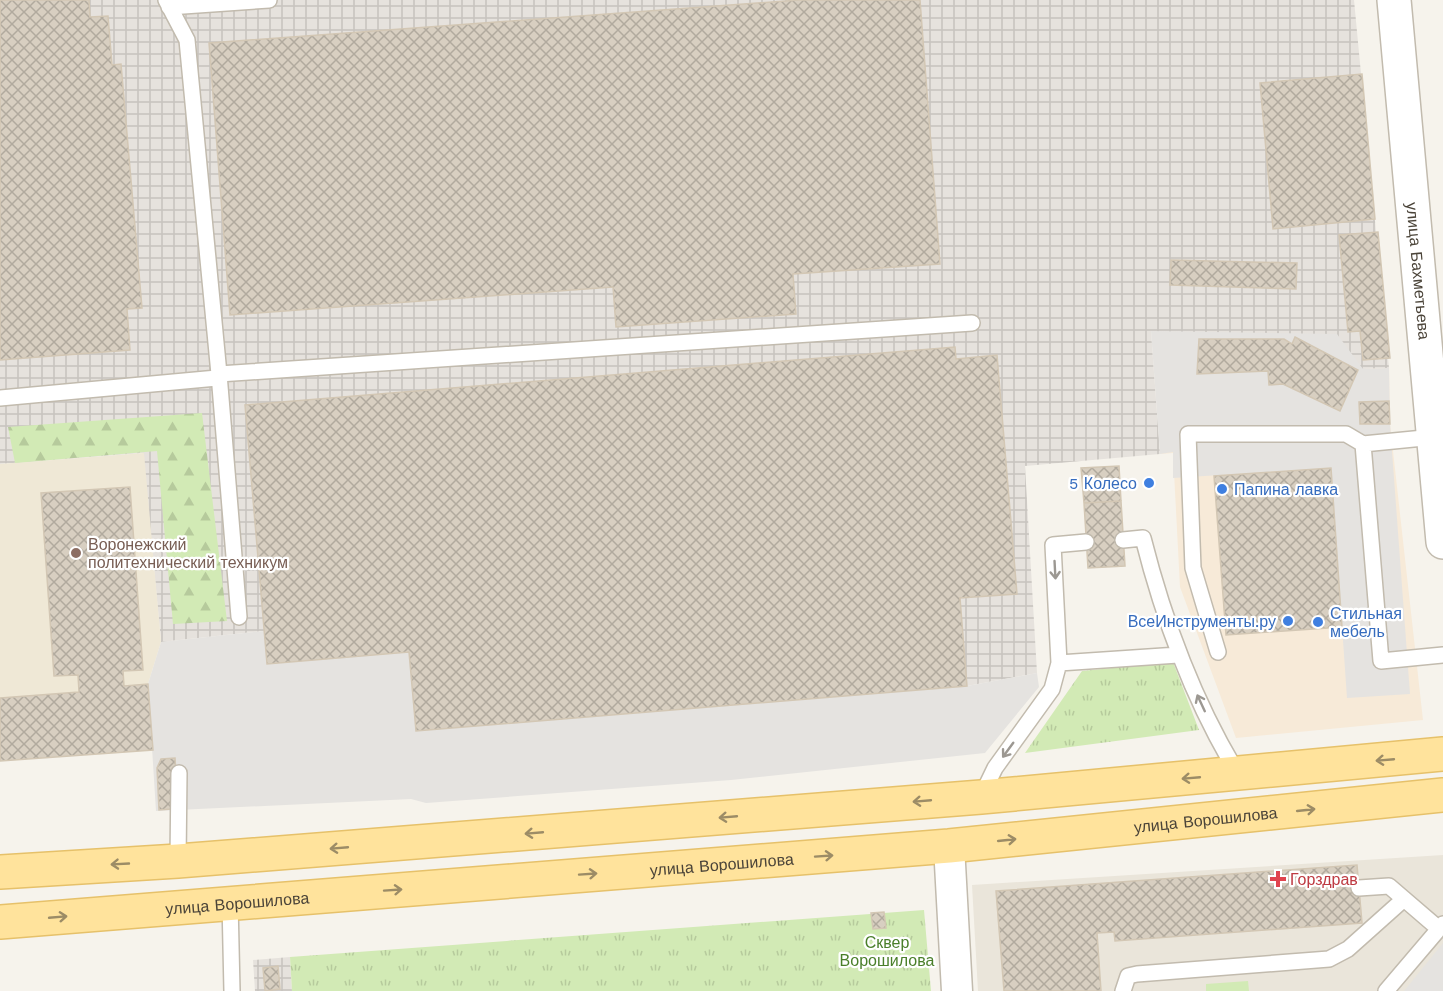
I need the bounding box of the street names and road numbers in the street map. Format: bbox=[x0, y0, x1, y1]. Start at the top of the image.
street label: улица Бахметьева bbox=[1403, 201, 1434, 341]
street label: улица Ворошилова bbox=[1133, 803, 1278, 836]
street label: улица Ворошилова bbox=[649, 849, 794, 879]
street label: улица Ворошилова bbox=[165, 888, 310, 918]

